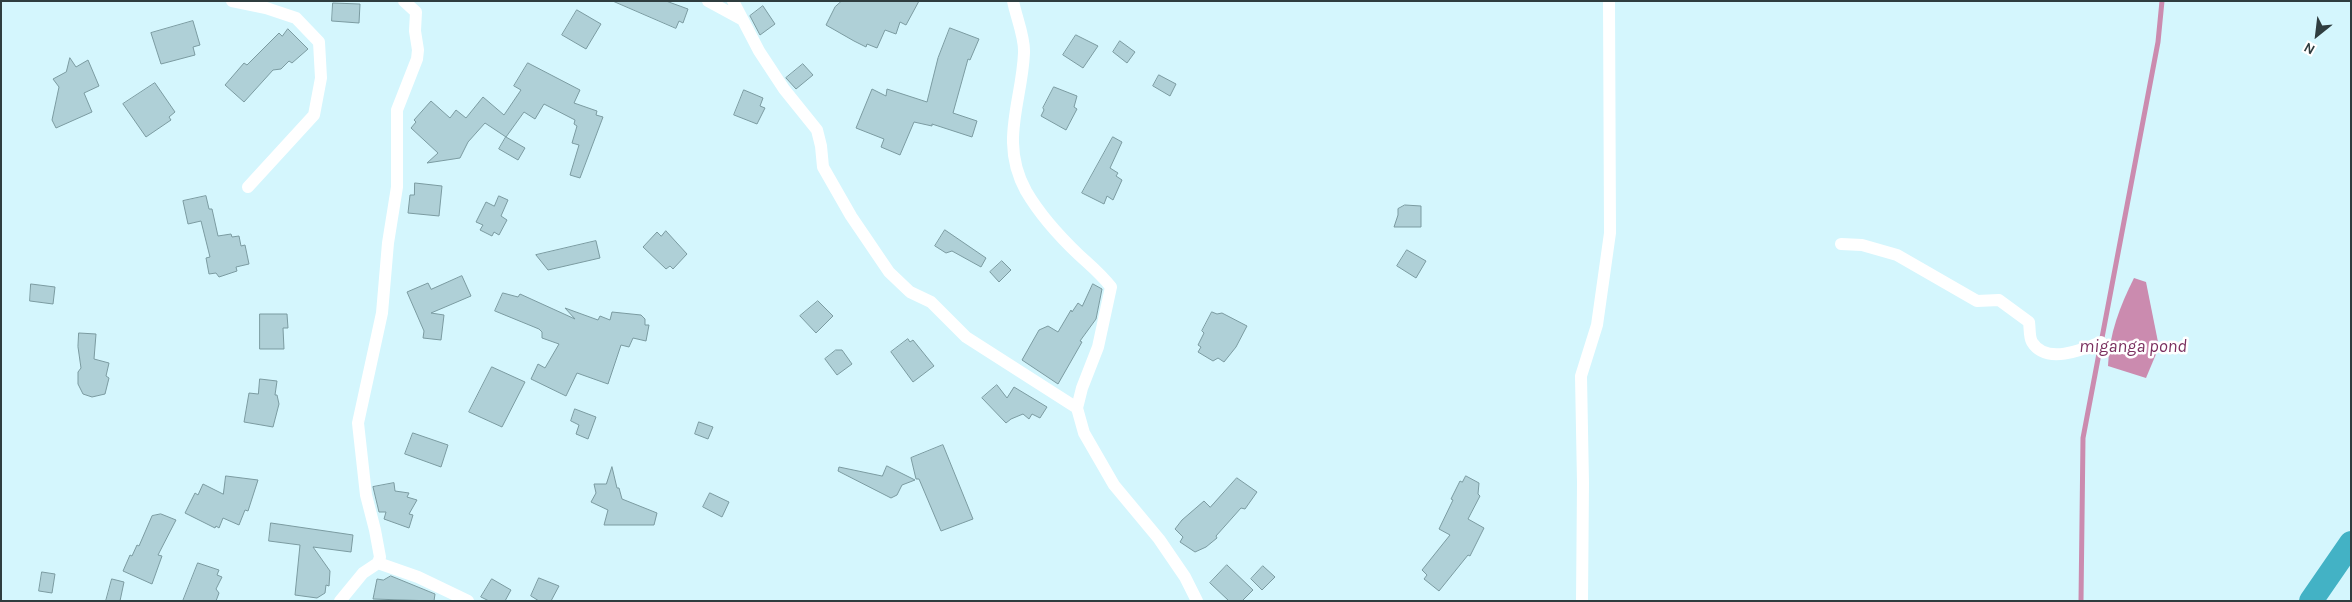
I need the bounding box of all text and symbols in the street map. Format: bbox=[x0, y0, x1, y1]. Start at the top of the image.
north arrow bbox=[2292, 10, 2342, 60]
text: N bbox=[2301, 39, 2318, 58]
water label: miganga pond bbox=[2079, 336, 2187, 358]

